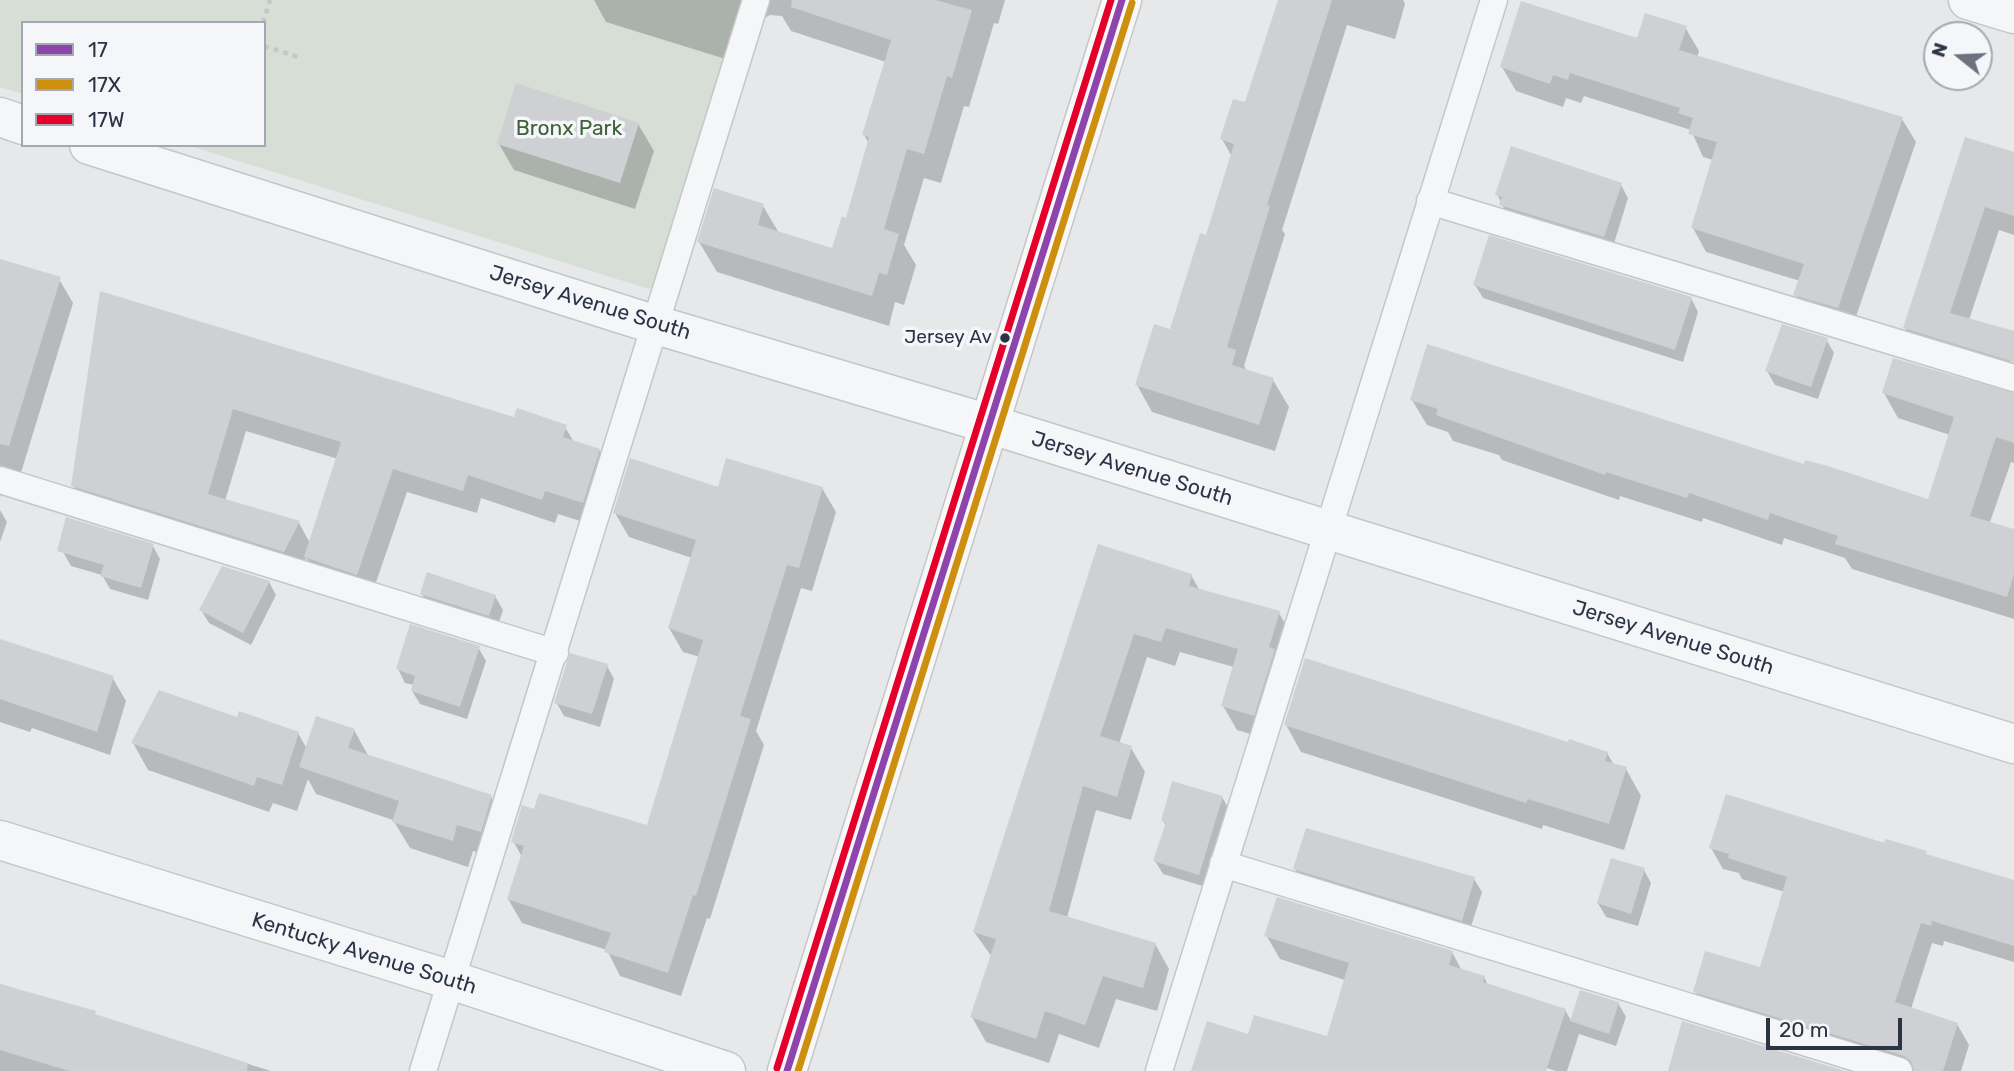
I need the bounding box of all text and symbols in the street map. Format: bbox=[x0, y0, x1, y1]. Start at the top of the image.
legend bbox=[21, 21, 266, 147]
north arrow bbox=[1923, 21, 1993, 91]
text: 17 bbox=[88, 37, 108, 62]
text: N bbox=[1926, 40, 1953, 60]
text: 17X bbox=[88, 72, 121, 97]
text: 17W bbox=[88, 107, 125, 132]
park label: Bronx Park bbox=[516, 116, 622, 142]
street label: Jersey Avenue South bbox=[486, 260, 694, 346]
place label: Jersey Av bbox=[904, 327, 992, 349]
marker: Jersey Av bbox=[998, 331, 1012, 345]
street label: Jersey Avenue South bbox=[1028, 426, 1236, 512]
street label: Jersey Avenue South bbox=[1569, 595, 1777, 681]
street label: Kentucky Avenue South bbox=[249, 908, 479, 1000]
scale bar bbox=[1769, 1004, 1906, 1048]
text: 20 m bbox=[1779, 1017, 1828, 1042]

